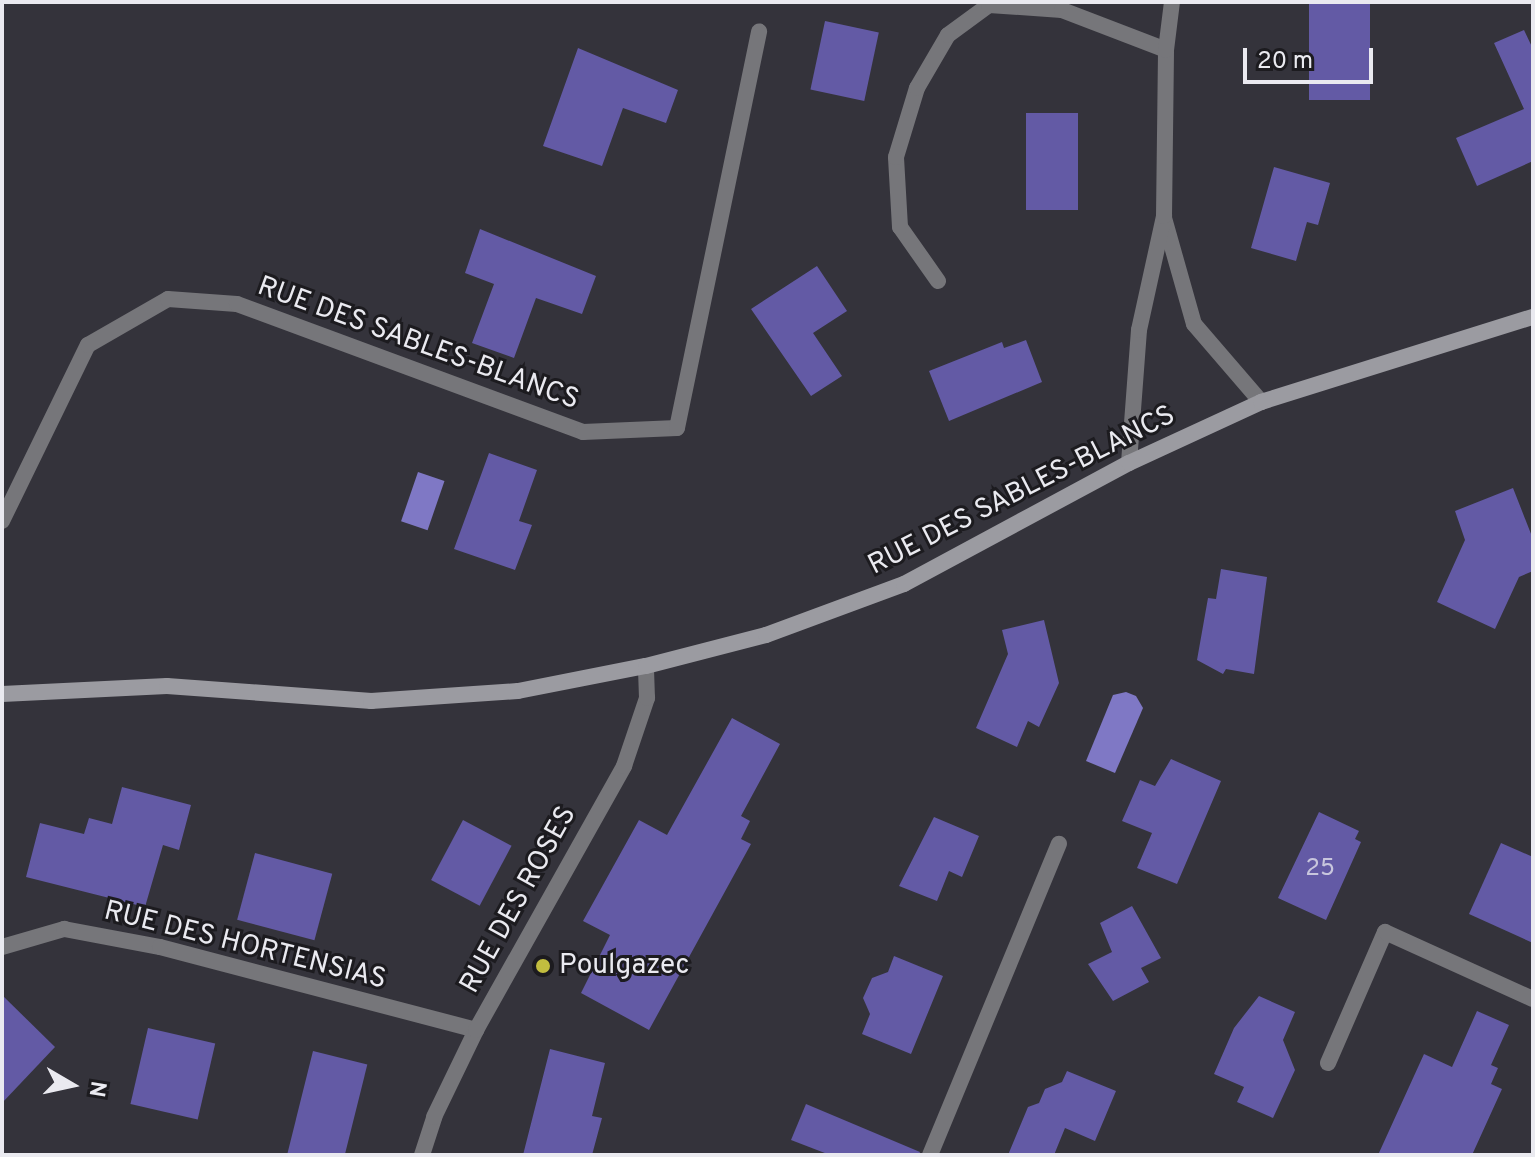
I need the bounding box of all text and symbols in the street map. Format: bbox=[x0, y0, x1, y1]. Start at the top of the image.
scale bar bbox=[1247, 32, 1377, 82]
text: 20 m bbox=[1257, 47, 1313, 77]
street label: RUE DES SABLES-BLANCS bbox=[253, 270, 583, 418]
street label: RUE DES SABLES-BLANCS bbox=[863, 399, 1181, 583]
street label: RUE DES ROSES bbox=[454, 801, 584, 999]
house number: 25 bbox=[1305, 856, 1335, 884]
street label: RUE DES HORTENSIAS bbox=[100, 895, 390, 997]
place label: Poulgazec bbox=[559, 949, 690, 983]
marker: Poulgazec bbox=[534, 957, 552, 975]
north arrow bbox=[32, 1045, 112, 1125]
text: N bbox=[82, 1079, 111, 1099]

